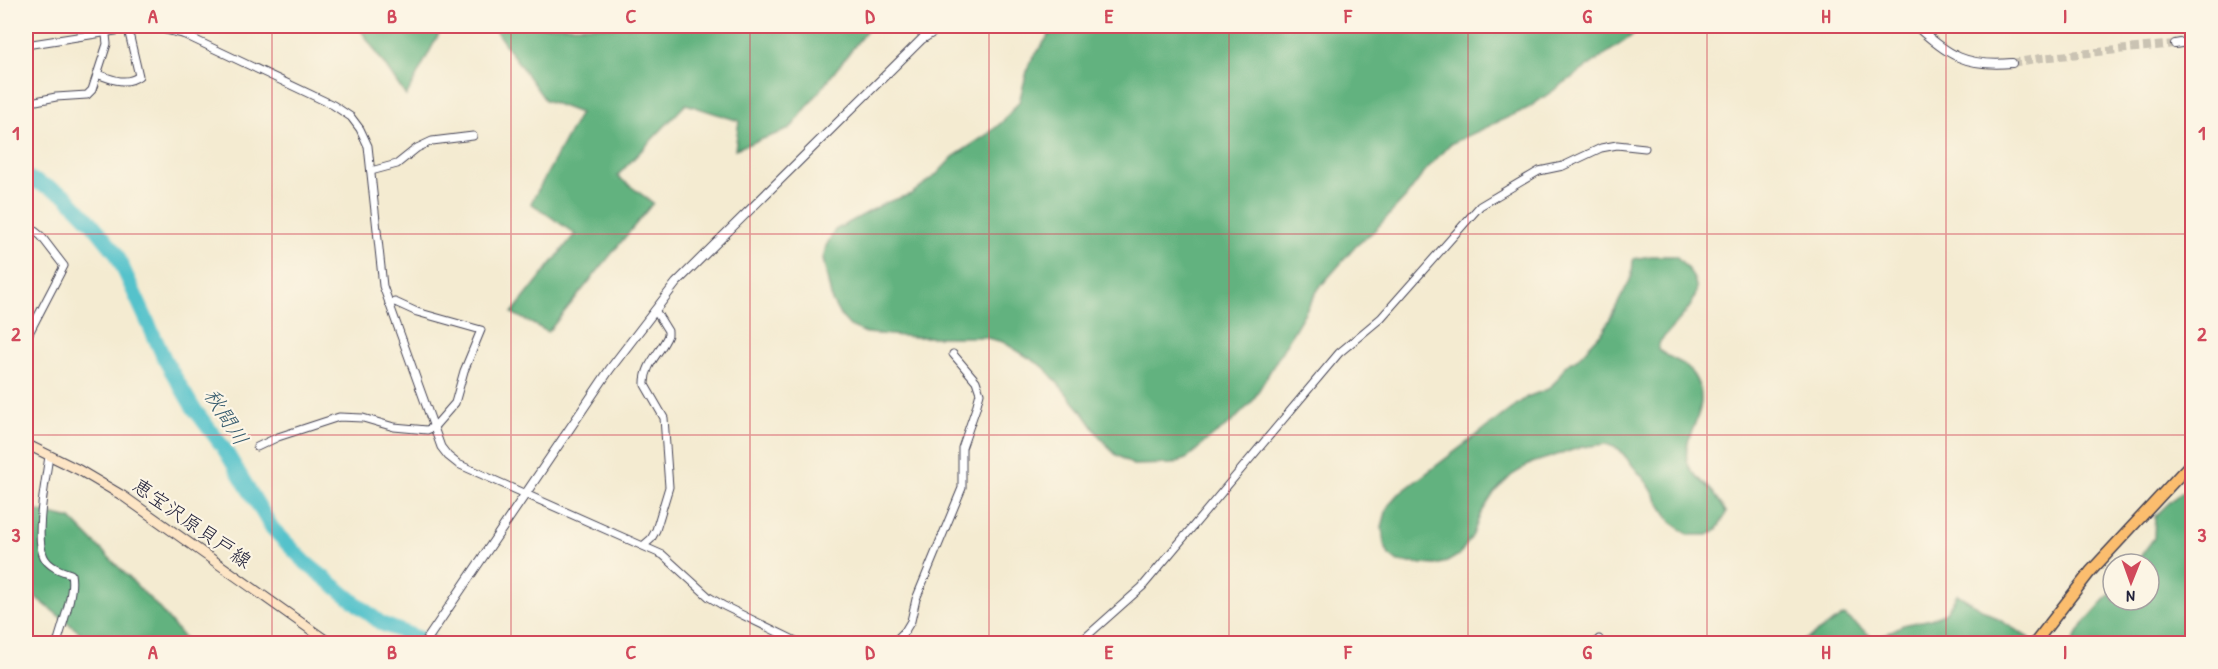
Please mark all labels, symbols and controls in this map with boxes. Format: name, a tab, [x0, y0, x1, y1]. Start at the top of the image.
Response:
text: A	[148, 2, 158, 29]
text: B	[387, 2, 397, 29]
text: C	[626, 2, 637, 29]
text: D	[865, 2, 875, 29]
text: E	[1105, 2, 1114, 29]
text: F	[1343, 2, 1353, 29]
text: G	[1582, 2, 1592, 29]
text: H	[1821, 2, 1831, 29]
text: I	[2063, 2, 2067, 29]
text: 1	[12, 119, 20, 146]
text: 1	[2198, 119, 2206, 146]
text: 2	[11, 320, 21, 347]
text: 2	[2197, 320, 2207, 347]
water label: 秋間川	[197, 382, 255, 451]
street label: 恵宝沢原貝戸線	[127, 471, 257, 574]
text: 3	[12, 521, 21, 548]
text: 3	[2198, 521, 2207, 548]
north arrow	[2101, 552, 2161, 612]
text: N	[2126, 586, 2135, 608]
text: A	[148, 638, 158, 665]
text: B	[387, 638, 397, 665]
text: C	[626, 638, 637, 665]
text: D	[865, 638, 875, 665]
text: E	[1105, 638, 1114, 665]
text: F	[1343, 638, 1353, 665]
text: G	[1582, 638, 1592, 665]
text: H	[1821, 638, 1831, 665]
text: I	[2063, 638, 2067, 665]

